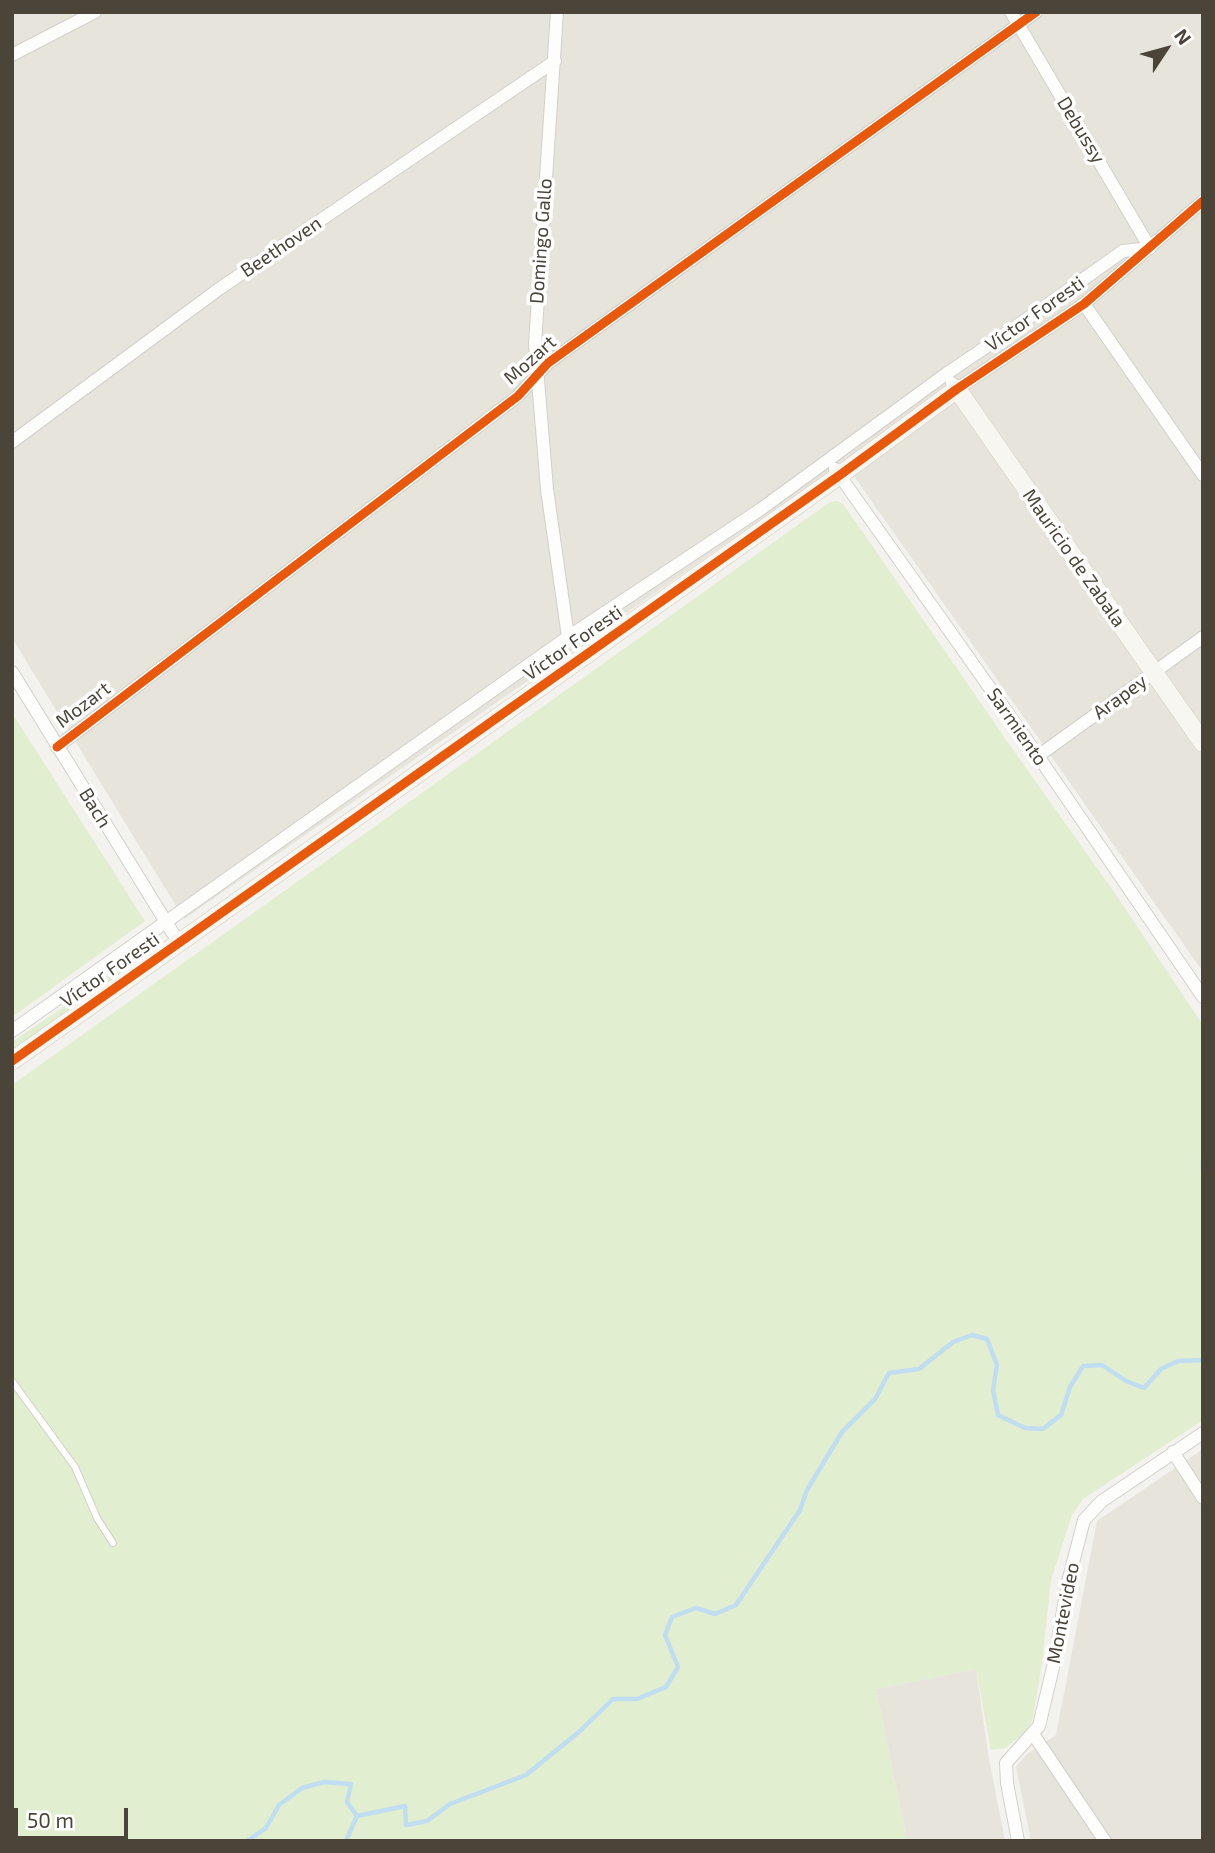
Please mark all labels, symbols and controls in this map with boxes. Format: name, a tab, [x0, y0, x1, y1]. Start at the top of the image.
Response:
north arrow	[1131, 14, 1201, 84]
text: N	[1170, 24, 1197, 49]
street label: Debussy	[1052, 93, 1110, 167]
street label: Domingo Gallo	[525, 177, 557, 305]
street label: Beethoven	[236, 212, 326, 282]
street label: Víctor Foresti	[981, 272, 1089, 356]
street label: Mozart	[499, 331, 561, 389]
street label: Mauricio de Zabala	[1018, 485, 1130, 631]
street label: Víctor Foresti	[519, 601, 627, 685]
street label: Arapey	[1089, 670, 1151, 724]
street label: Mozart	[51, 677, 115, 733]
street label: Sarmiento	[982, 684, 1052, 770]
street label: Bach	[74, 784, 116, 832]
street label: Víctor Foresti	[56, 928, 164, 1012]
street label: Montevideo	[1042, 1560, 1084, 1666]
scale bar	[18, 1794, 131, 1838]
text: 50 m	[27, 1807, 74, 1832]

